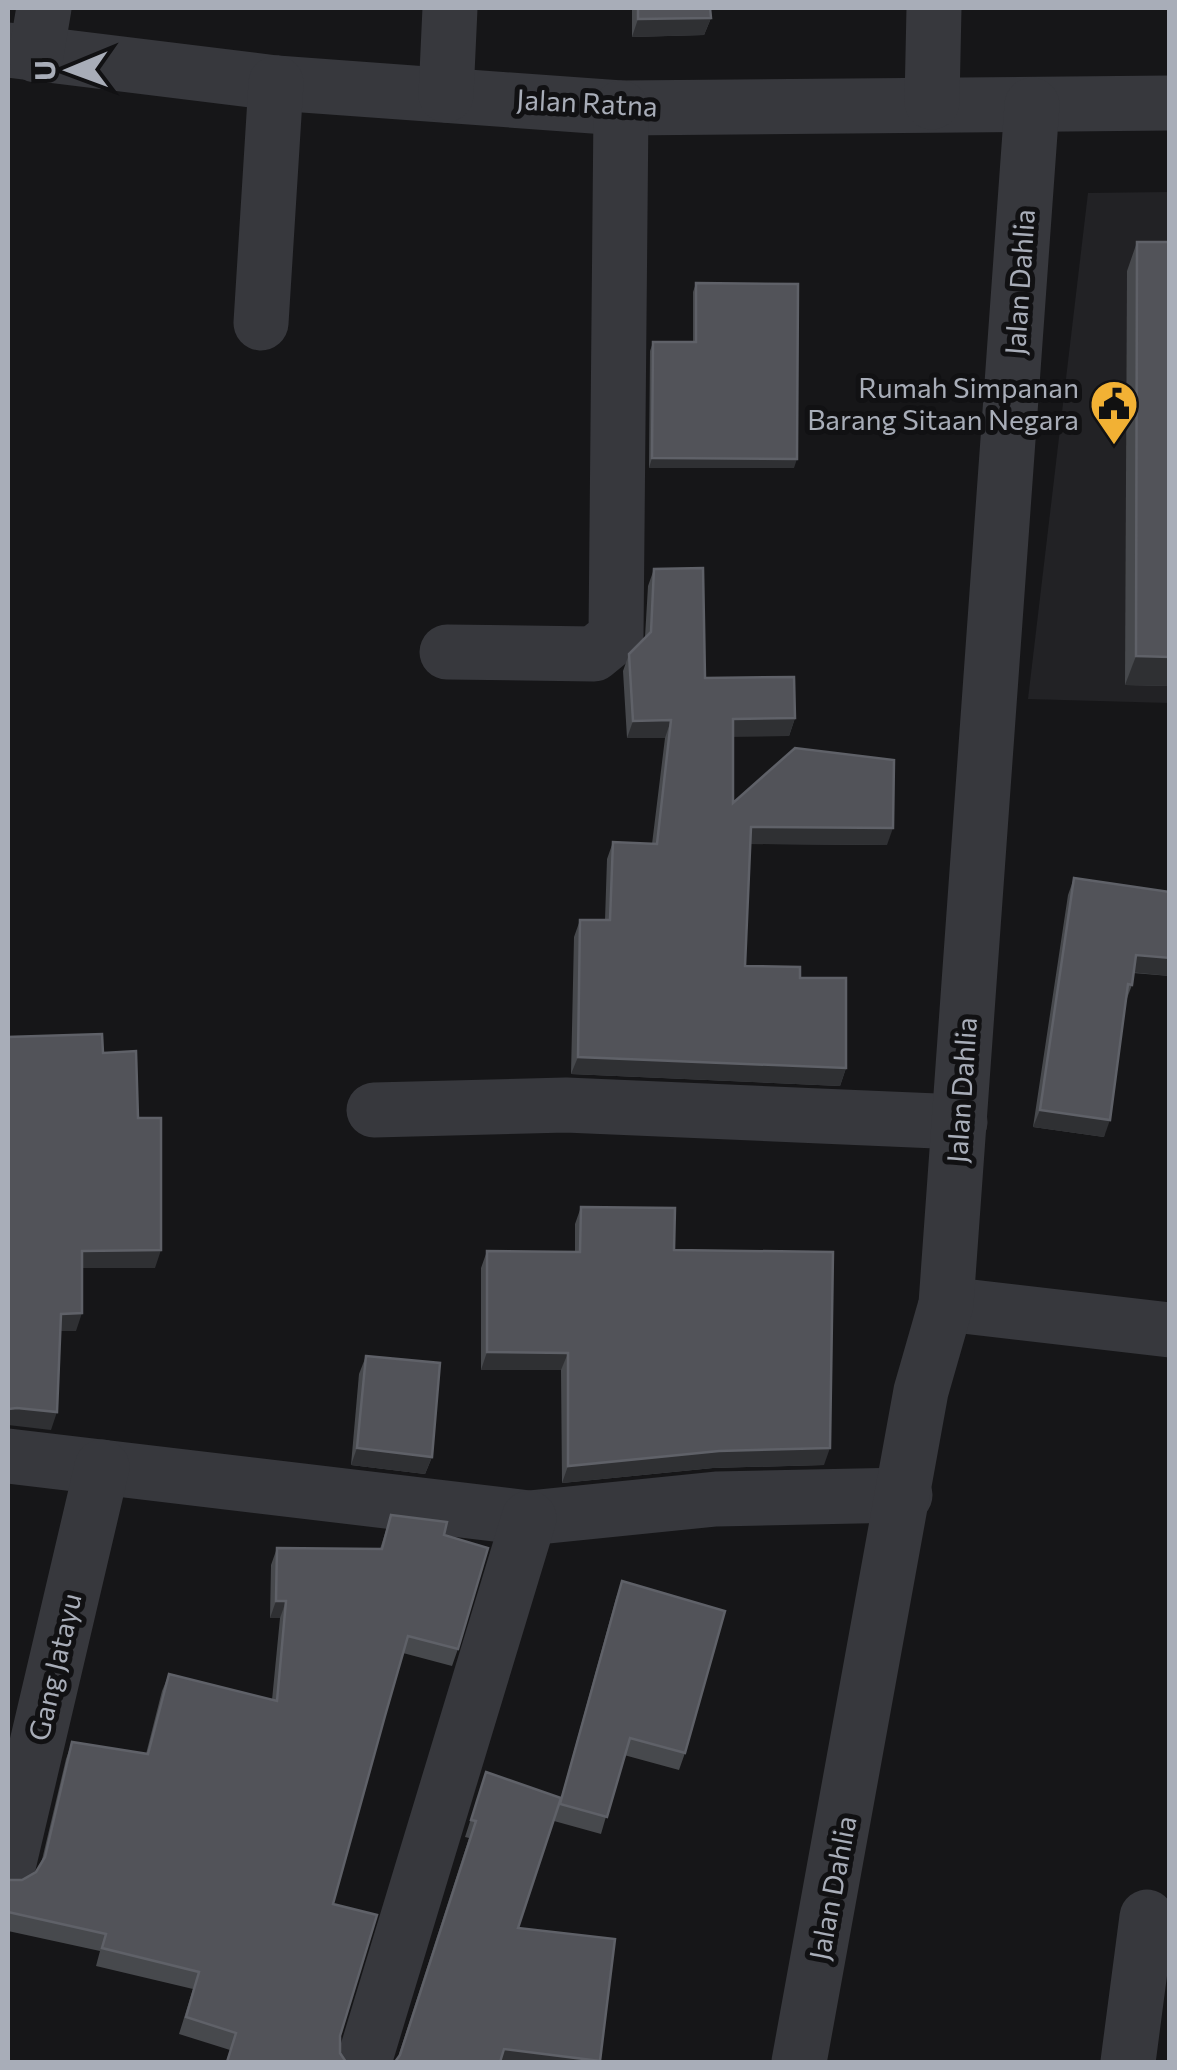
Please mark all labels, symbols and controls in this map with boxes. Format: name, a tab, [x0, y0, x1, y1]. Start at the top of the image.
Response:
north arrow	[20, 20, 120, 120]
text: U	[27, 60, 61, 81]
street label: Jalan Ratna	[516, 81, 659, 123]
street label: Jalan Dahlia	[997, 208, 1041, 356]
place label: Rumah Simpanan Barang Sitaan Negara	[807, 370, 1079, 436]
public building icon: Rumah Simpanan Barang Sitaan Negara	[1088, 378, 1140, 446]
street label: Jalan Dahlia	[939, 1016, 983, 1164]
street label: Gang Jatayu	[21, 1590, 88, 1744]
street label: Jalan Dahlia	[801, 1813, 863, 1963]

